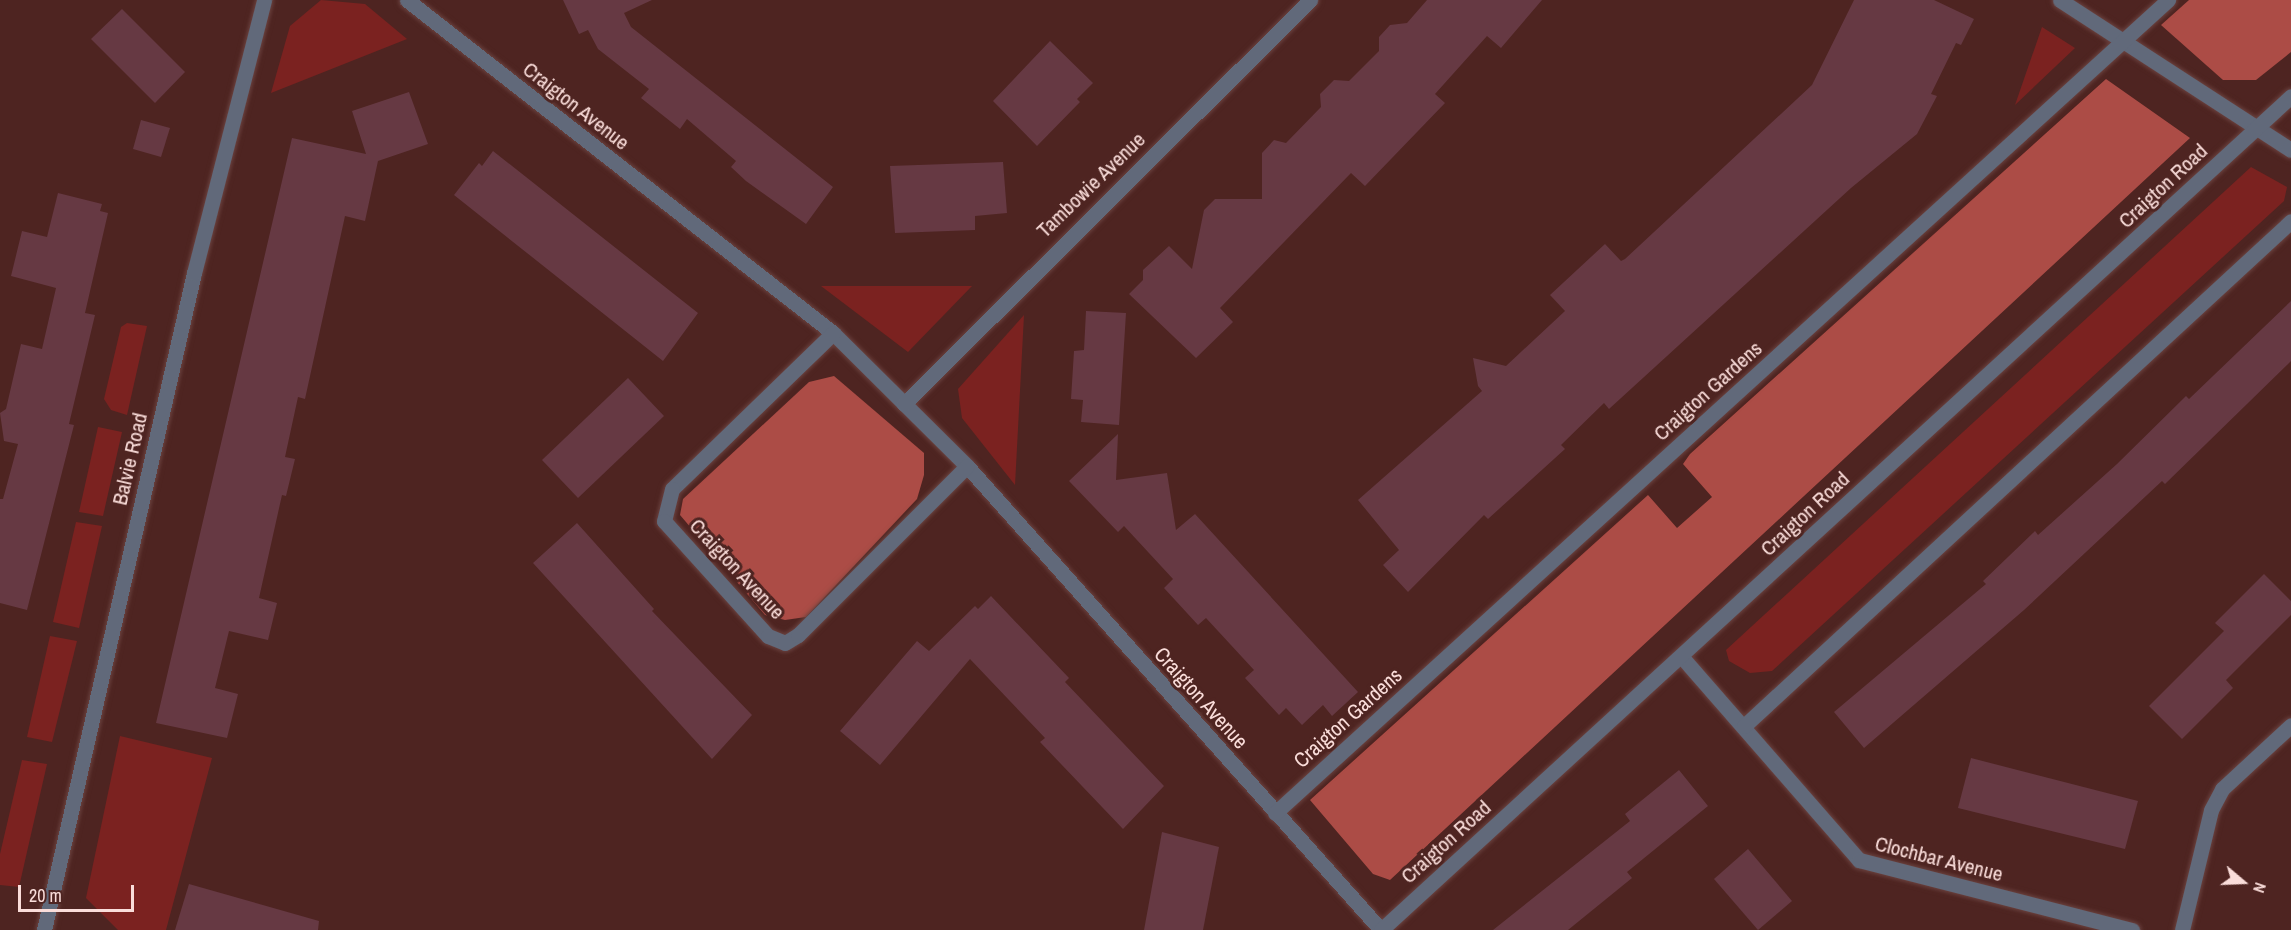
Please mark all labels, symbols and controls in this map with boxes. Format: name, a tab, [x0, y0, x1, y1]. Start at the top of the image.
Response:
street label: Craigton Avenue	[517, 56, 635, 156]
street label: Tambowie Avenue	[1031, 127, 1151, 243]
street label: Craigton Road	[2113, 139, 2213, 233]
street label: Craigton Gardens	[1649, 336, 1767, 446]
street label: Balvie Road	[107, 410, 153, 508]
street label: Craigton Road	[1755, 467, 1855, 561]
street label: Craigton Avenue	[684, 513, 790, 625]
street label: Craigton Avenue	[1148, 642, 1254, 754]
street label: Craigton Gardens	[1289, 663, 1407, 773]
street label: Craigton Road	[1396, 795, 1496, 889]
street label: Clochbar Avenue	[1872, 831, 2006, 887]
north arrow	[2213, 852, 2273, 912]
scale bar	[21, 873, 136, 911]
text: N	[2248, 880, 2272, 896]
text: 20 m	[29, 883, 62, 908]

